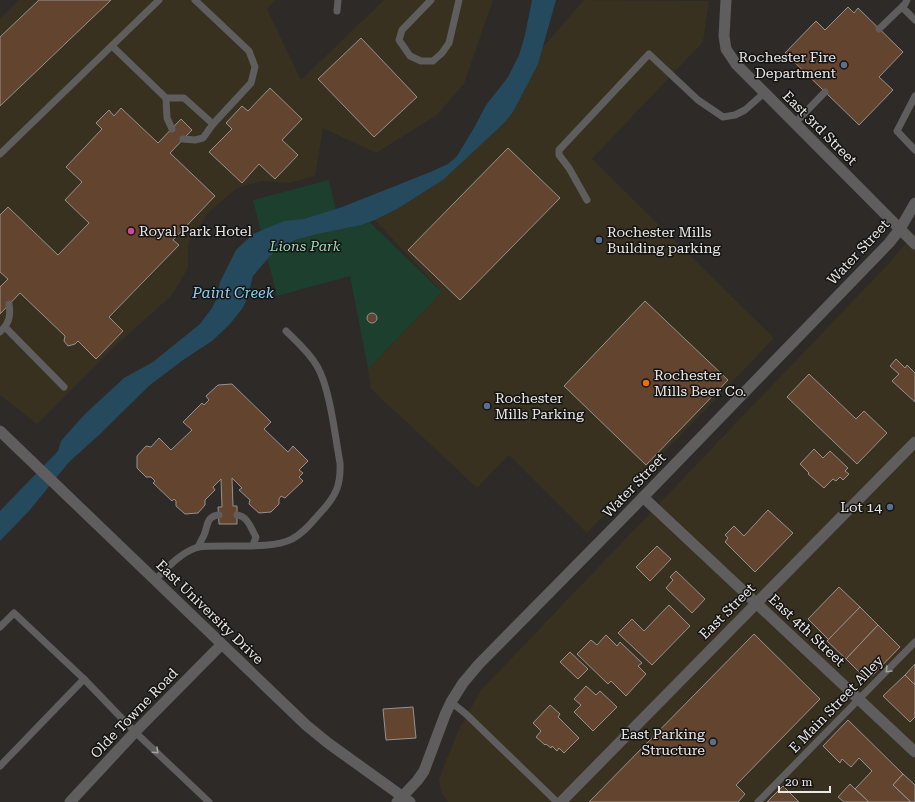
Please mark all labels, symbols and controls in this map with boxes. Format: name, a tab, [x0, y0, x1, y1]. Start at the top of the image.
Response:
place label: Rochester Fire Department	[738, 49, 836, 81]
marker: Rochester Fire Department	[839, 60, 849, 70]
street label: East 3rd Street	[780, 88, 860, 168]
street label: Water Street	[824, 216, 892, 288]
place label: Royal Park Hotel	[139, 223, 252, 239]
place label: Rochester Mills Building parking	[607, 224, 720, 256]
marker: Royal Park Hotel	[126, 226, 136, 236]
marker: Rochester Mills Building parking	[594, 235, 604, 245]
park label: Lions Park	[269, 238, 341, 254]
water label: Paint Creek	[191, 284, 275, 302]
place label: Rochester Mills Beer Co.	[654, 367, 746, 399]
marker: Rochester Mills Beer Co.	[641, 378, 651, 388]
place label: Rochester Mills Parking	[495, 390, 584, 422]
marker: Rochester Mills Parking	[482, 401, 492, 411]
street label: Water Street	[599, 449, 669, 521]
place label: Lot 14	[840, 499, 882, 515]
marker: Lot 14	[885, 502, 895, 512]
street label: East University Drive	[153, 557, 267, 668]
street label: East Street	[696, 580, 758, 642]
street label: East 4th Street	[766, 591, 848, 669]
street label: E Main Street Alley	[786, 652, 887, 756]
street label: Olde Towne Road	[87, 665, 181, 761]
one-way arrow	[885, 665, 893, 673]
place label: East Parking Structure	[621, 726, 705, 758]
marker: East Parking Structure	[708, 737, 718, 747]
one-way arrow	[151, 746, 159, 754]
scale bar	[779, 768, 830, 794]
text: 20 m	[785, 775, 812, 789]

